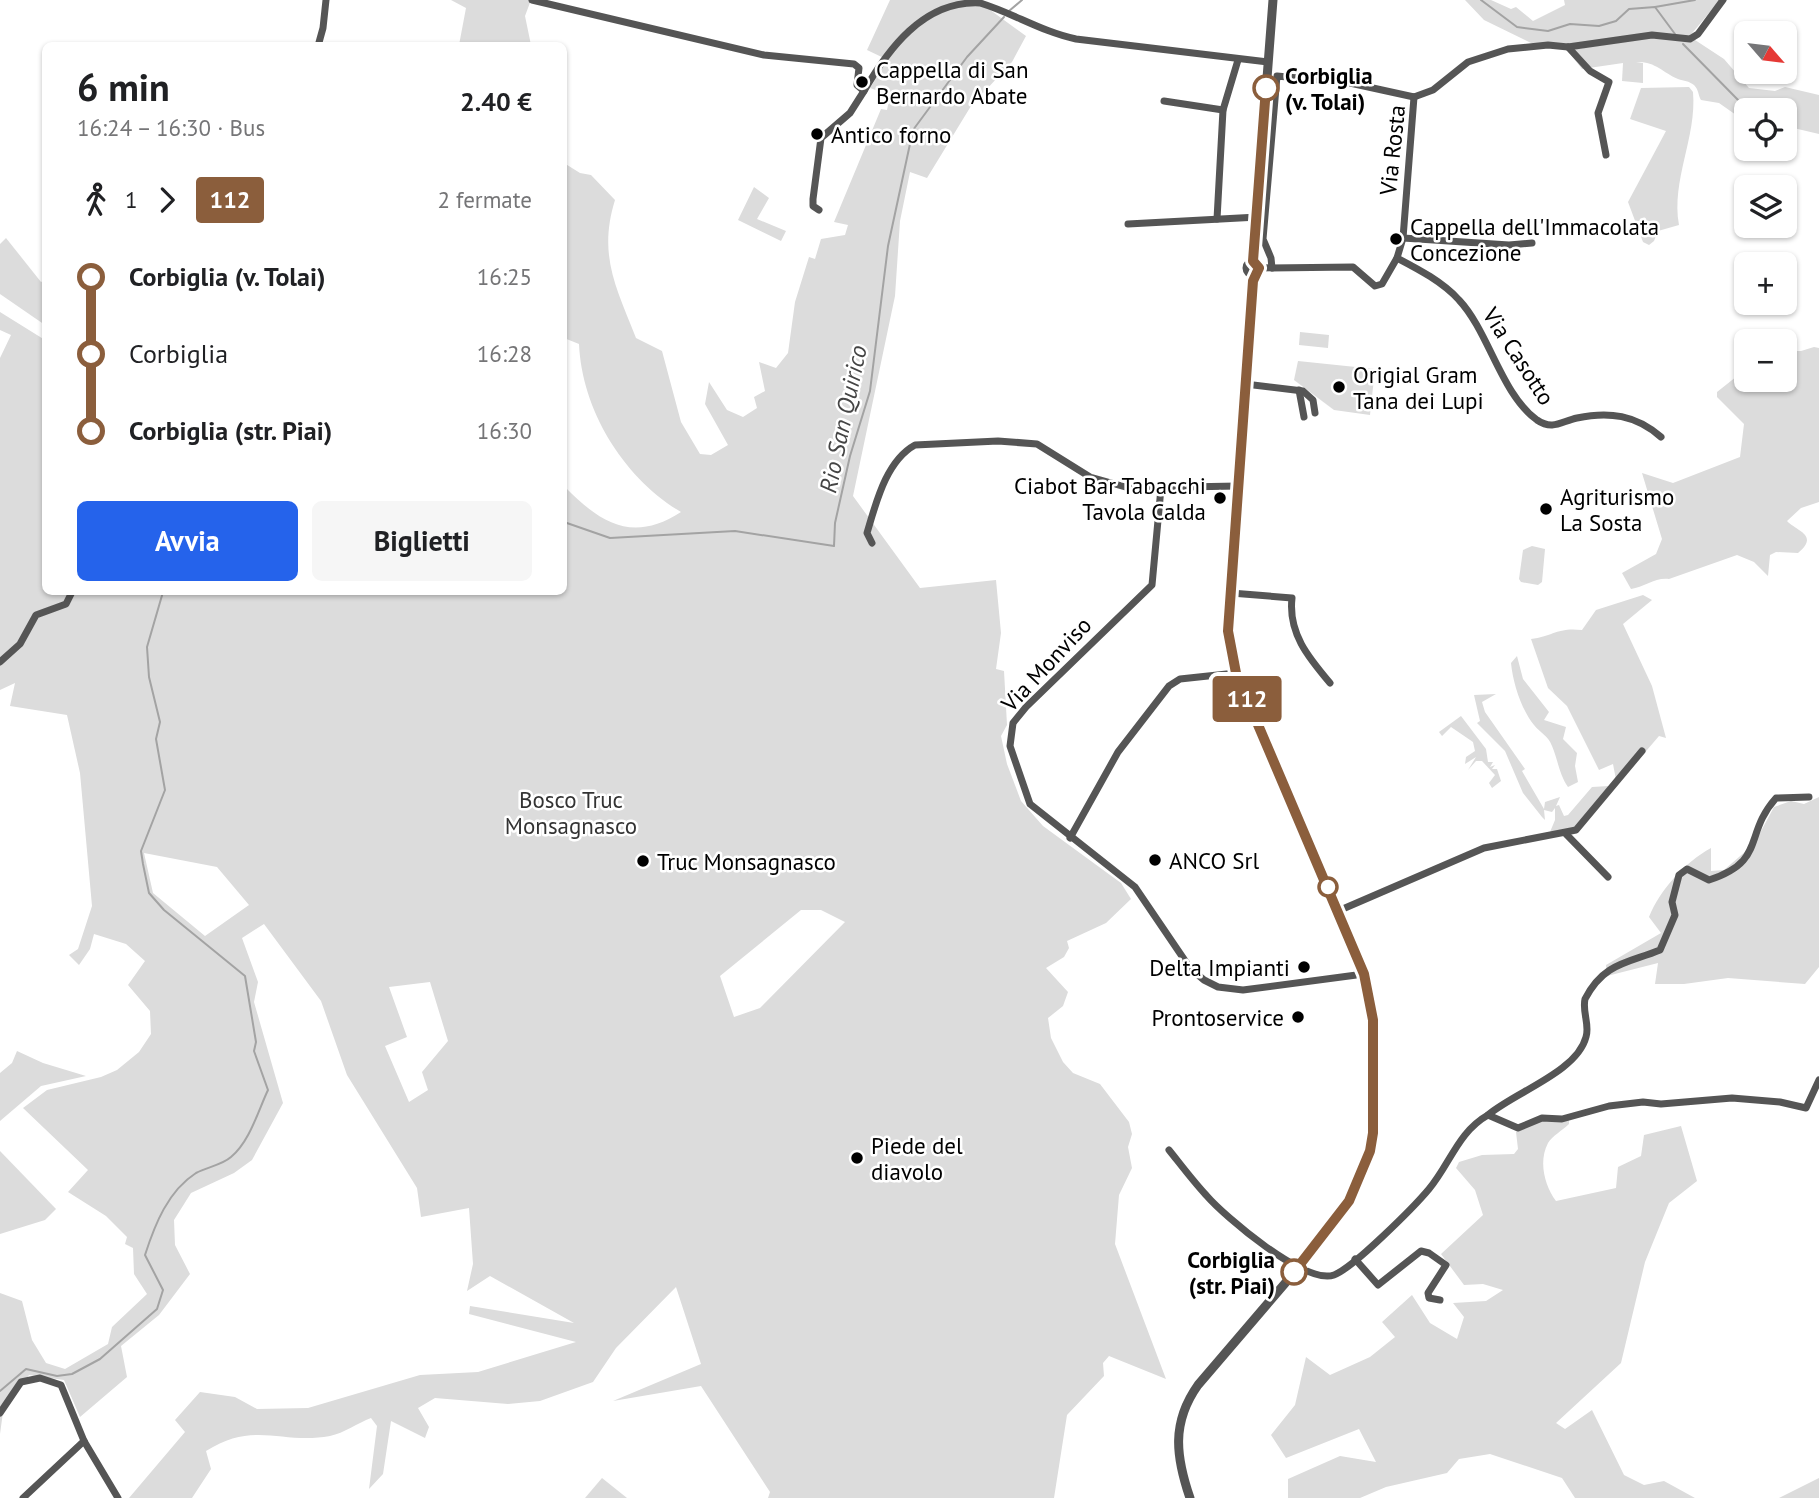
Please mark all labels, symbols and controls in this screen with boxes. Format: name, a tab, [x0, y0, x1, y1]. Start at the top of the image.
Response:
north arrow	[1734, 21, 1797, 84]
map controls	[1734, 21, 1797, 392]
place label: Cappella di San Bernardo Abate	[876, 55, 1029, 110]
place label: Corbiglia (v. Tolai)	[1285, 61, 1373, 116]
text: 6 min	[77, 62, 170, 111]
marker: Cappella di San Bernardo Abate	[854, 74, 870, 90]
marker: Corbiglia (v. Tolai)	[1253, 75, 1279, 101]
text: 2.40 €	[460, 85, 532, 118]
button: locate	[1734, 98, 1797, 161]
street label: Via Rosta	[1373, 103, 1411, 198]
text: 16:24 – 16:30 · Bus	[77, 113, 265, 142]
place label: Antico forno	[831, 120, 951, 149]
marker: Antico forno	[809, 126, 825, 142]
button: layers	[1734, 175, 1797, 238]
icon: walk	[77, 181, 115, 219]
icon: forward	[148, 181, 186, 219]
text: 112	[210, 184, 250, 215]
text: 1	[125, 185, 138, 214]
text: 2 fermate	[437, 185, 532, 214]
place label: Cappella dell'Immacolata Concezione	[1410, 212, 1659, 267]
marker: Cappella dell'Immacolata Concezione	[1388, 231, 1404, 247]
button: +	[1734, 252, 1797, 315]
text: Corbiglia (v. Tolai)	[129, 260, 325, 293]
text: 16:25	[477, 262, 532, 291]
street label: Via Casotto	[1476, 301, 1561, 410]
button: −	[1734, 329, 1797, 392]
text: Corbiglia	[129, 337, 228, 370]
text: 16:28	[477, 339, 532, 368]
water label: Rio San Quirico	[812, 342, 874, 496]
place label: Origial Gram Tana dei Lupi	[1353, 360, 1484, 415]
marker: Origial Gram Tana dei Lupi	[1331, 379, 1347, 395]
text: Corbiglia (str. Piai)	[129, 414, 332, 447]
text: 16:30	[477, 416, 532, 445]
place label: Ciabot Bar Tabacchi Tavola Calda	[1014, 471, 1206, 526]
place label: Agriturismo La Sosta	[1560, 482, 1674, 537]
marker: Ciabot Bar Tabacchi Tavola Calda	[1212, 490, 1228, 506]
button: Avvia	[77, 501, 298, 581]
button: Biglietti	[312, 501, 532, 581]
marker: Agriturismo La Sosta	[1538, 501, 1554, 517]
street label: Via Monviso	[994, 611, 1097, 718]
line badge: 112	[1207, 676, 1287, 722]
text: 112	[1227, 683, 1267, 714]
park label: Bosco Truc Monsagnasco	[505, 785, 637, 840]
place label: ANCO Srl	[1169, 846, 1259, 875]
place label: Truc Monsagnasco	[657, 847, 836, 876]
marker: ANCO Srl	[1147, 852, 1163, 868]
marker: Truc Monsagnasco	[635, 853, 651, 869]
unlabelled marker	[1318, 877, 1338, 897]
place label: Delta Impianti	[1149, 953, 1290, 982]
marker: Delta Impianti	[1296, 959, 1312, 975]
place label: Prontoservice	[1151, 1003, 1284, 1032]
marker: Prontoservice	[1290, 1009, 1306, 1025]
place label: Piede del diavolo	[871, 1131, 963, 1186]
marker: Piede del diavolo	[849, 1150, 865, 1166]
place label: Corbiglia (str. Piai)	[1187, 1245, 1275, 1300]
marker: Corbiglia (str. Piai)	[1281, 1259, 1307, 1285]

